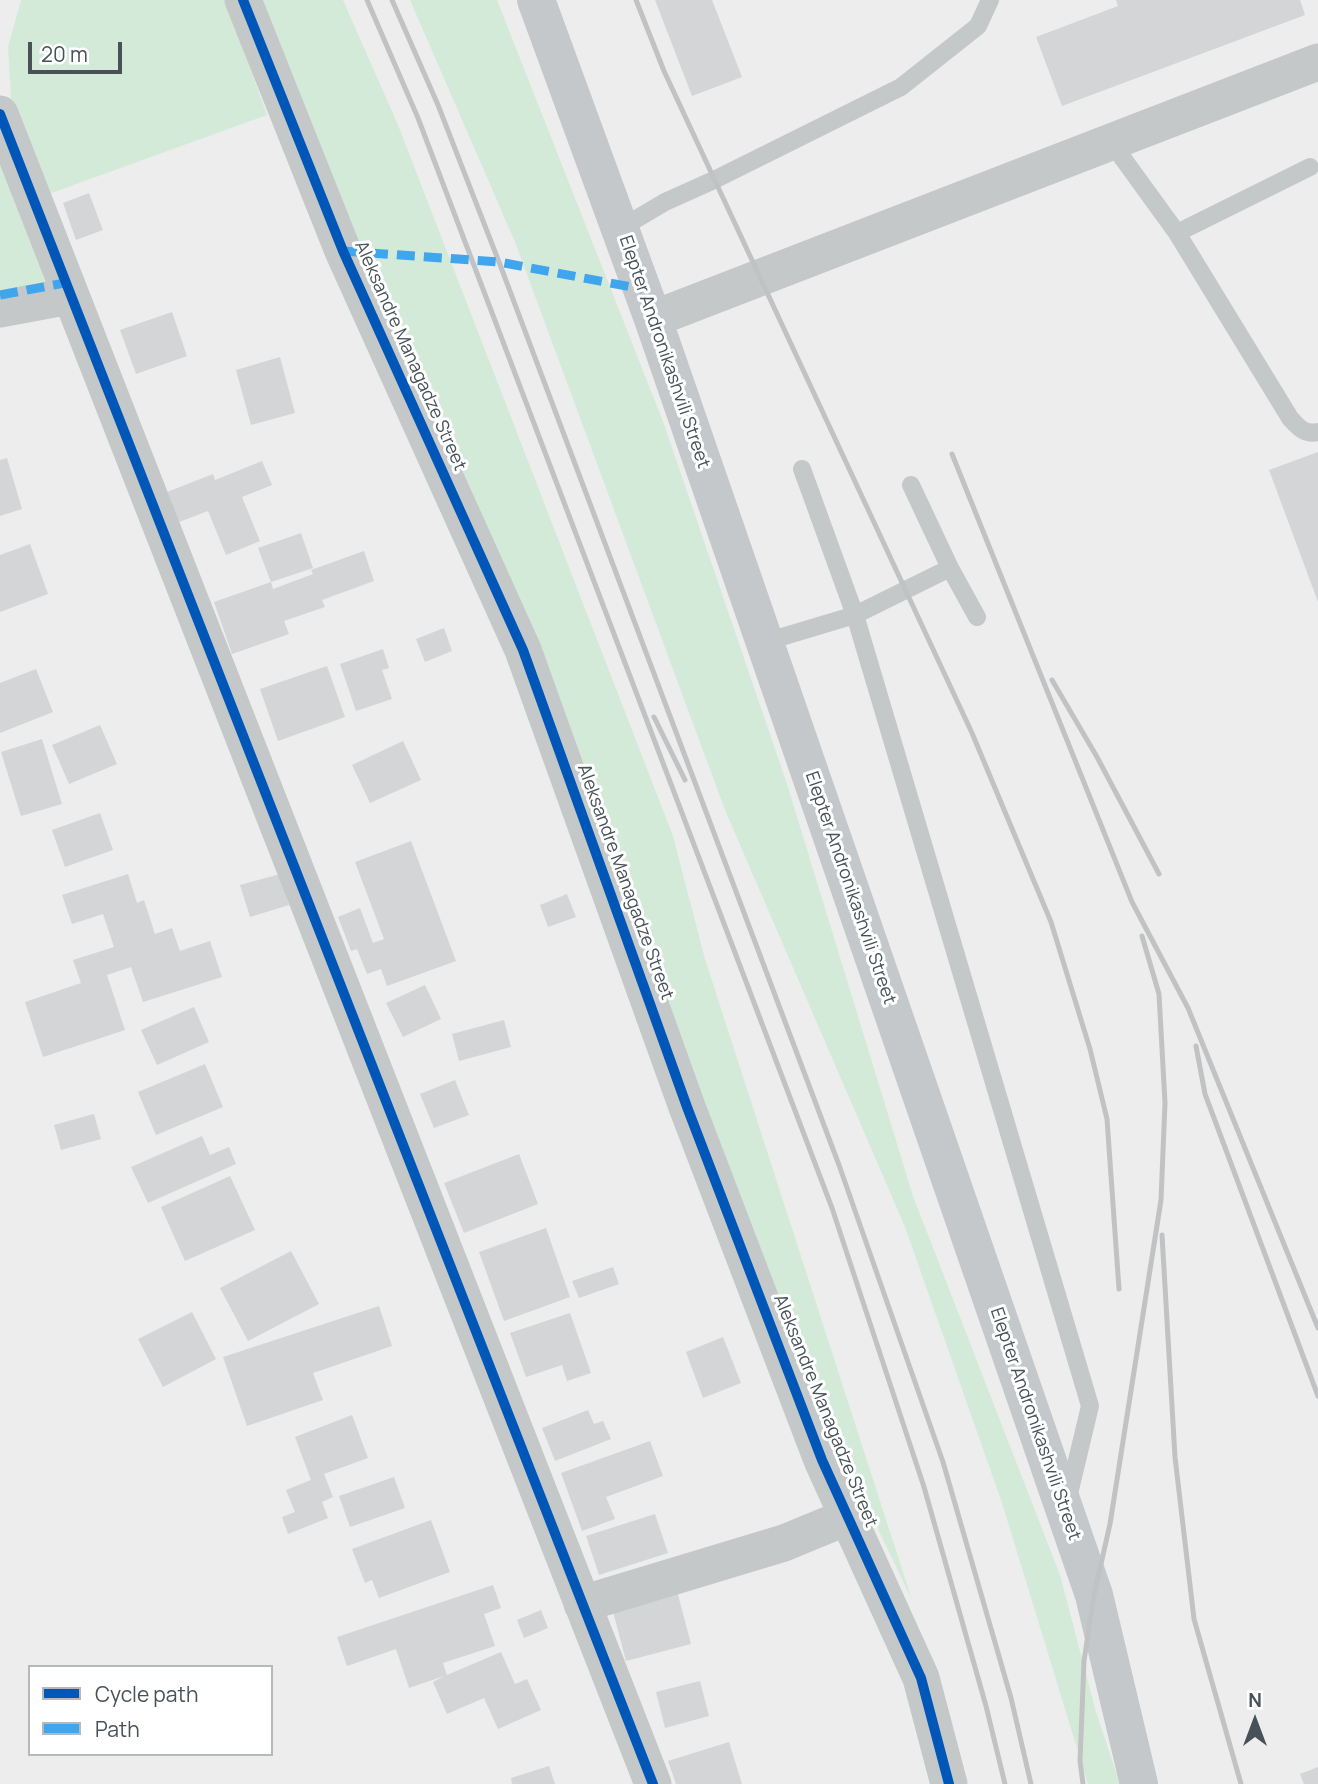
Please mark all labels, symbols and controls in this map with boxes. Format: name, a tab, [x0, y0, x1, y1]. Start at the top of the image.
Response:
scale bar	[32, 28, 126, 72]
text: 20 m	[41, 40, 88, 68]
street label: Elepter Andronikashvili Street	[614, 233, 714, 471]
street label: Aleksandre Managadze Street	[349, 238, 471, 474]
street label: Aleksandre Managadze Street	[572, 761, 678, 1003]
street label: Elepter Andronikashvili Street	[800, 769, 900, 1007]
street label: Aleksandre Managadze Street	[768, 1292, 882, 1530]
street label: Elepter Andronikashvili Street	[985, 1305, 1085, 1543]
legend	[28, 1665, 273, 1756]
text: Cycle path	[95, 1680, 198, 1708]
north arrow	[1220, 1686, 1290, 1756]
text: N	[1248, 1687, 1262, 1713]
text: Path	[95, 1715, 140, 1743]

